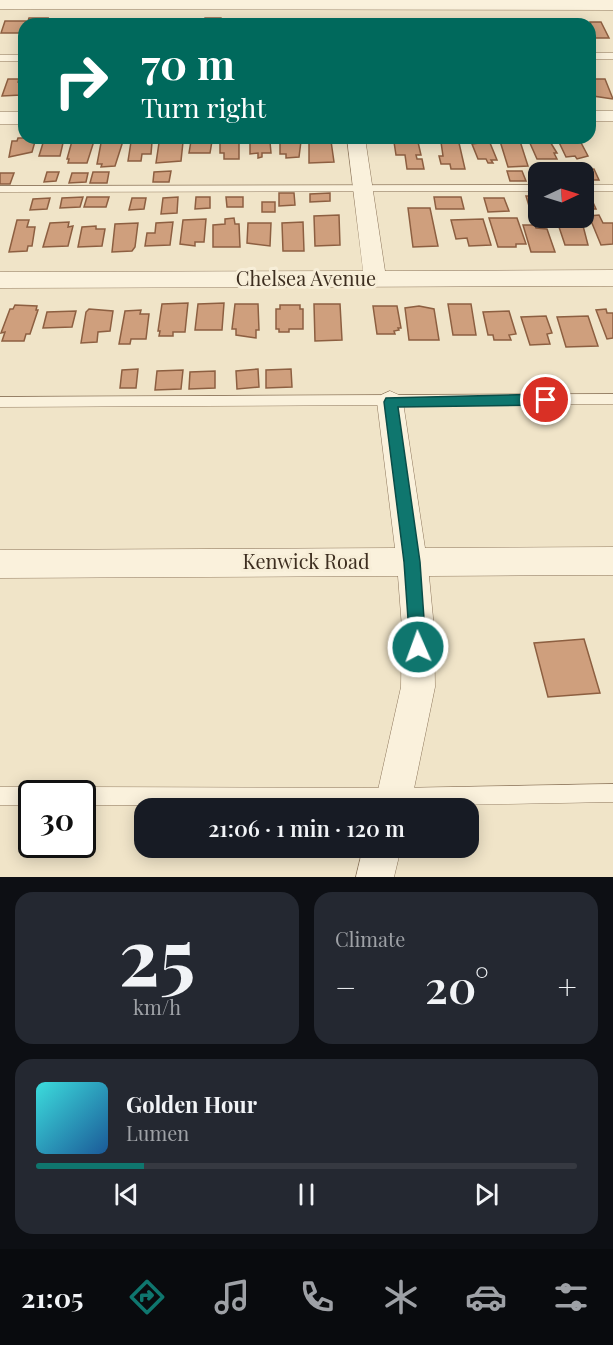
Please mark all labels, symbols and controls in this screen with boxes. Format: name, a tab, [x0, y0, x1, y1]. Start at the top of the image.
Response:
text: 70 m	[141, 35, 235, 91]
icon: right	[42, 42, 120, 120]
text: Turn right	[141, 89, 266, 125]
north arrow	[528, 162, 594, 228]
map controls	[528, 162, 594, 228]
street label: Chelsea Avenue	[236, 264, 376, 291]
pin	[520, 374, 571, 425]
icon: arrive	[529, 383, 562, 416]
street label: Kenwick Road	[242, 547, 370, 574]
position arrow	[386, 615, 450, 679]
speed limit sign: 30	[18, 780, 96, 858]
text: 21:06 · 1 min · 120 m	[208, 813, 405, 843]
text: 25	[119, 902, 195, 1006]
text: Climate	[335, 925, 405, 952]
text: 20°	[425, 955, 489, 1015]
text: −	[335, 964, 356, 1008]
text: +	[558, 964, 577, 1008]
text: km/h	[133, 993, 181, 1020]
text: Golden Hour	[126, 1089, 257, 1119]
text: Lumen	[126, 1119, 189, 1146]
icon: previous	[110, 1178, 143, 1211]
icon: pause	[290, 1178, 323, 1211]
icon: next	[470, 1178, 503, 1211]
icon: directions	[126, 1276, 168, 1318]
icon: music	[211, 1276, 253, 1318]
icon: phone	[296, 1276, 338, 1318]
icon: climate	[380, 1276, 422, 1318]
icon: car	[465, 1276, 507, 1318]
icon: filters	[550, 1276, 592, 1318]
text: 21:05	[21, 1279, 83, 1315]

